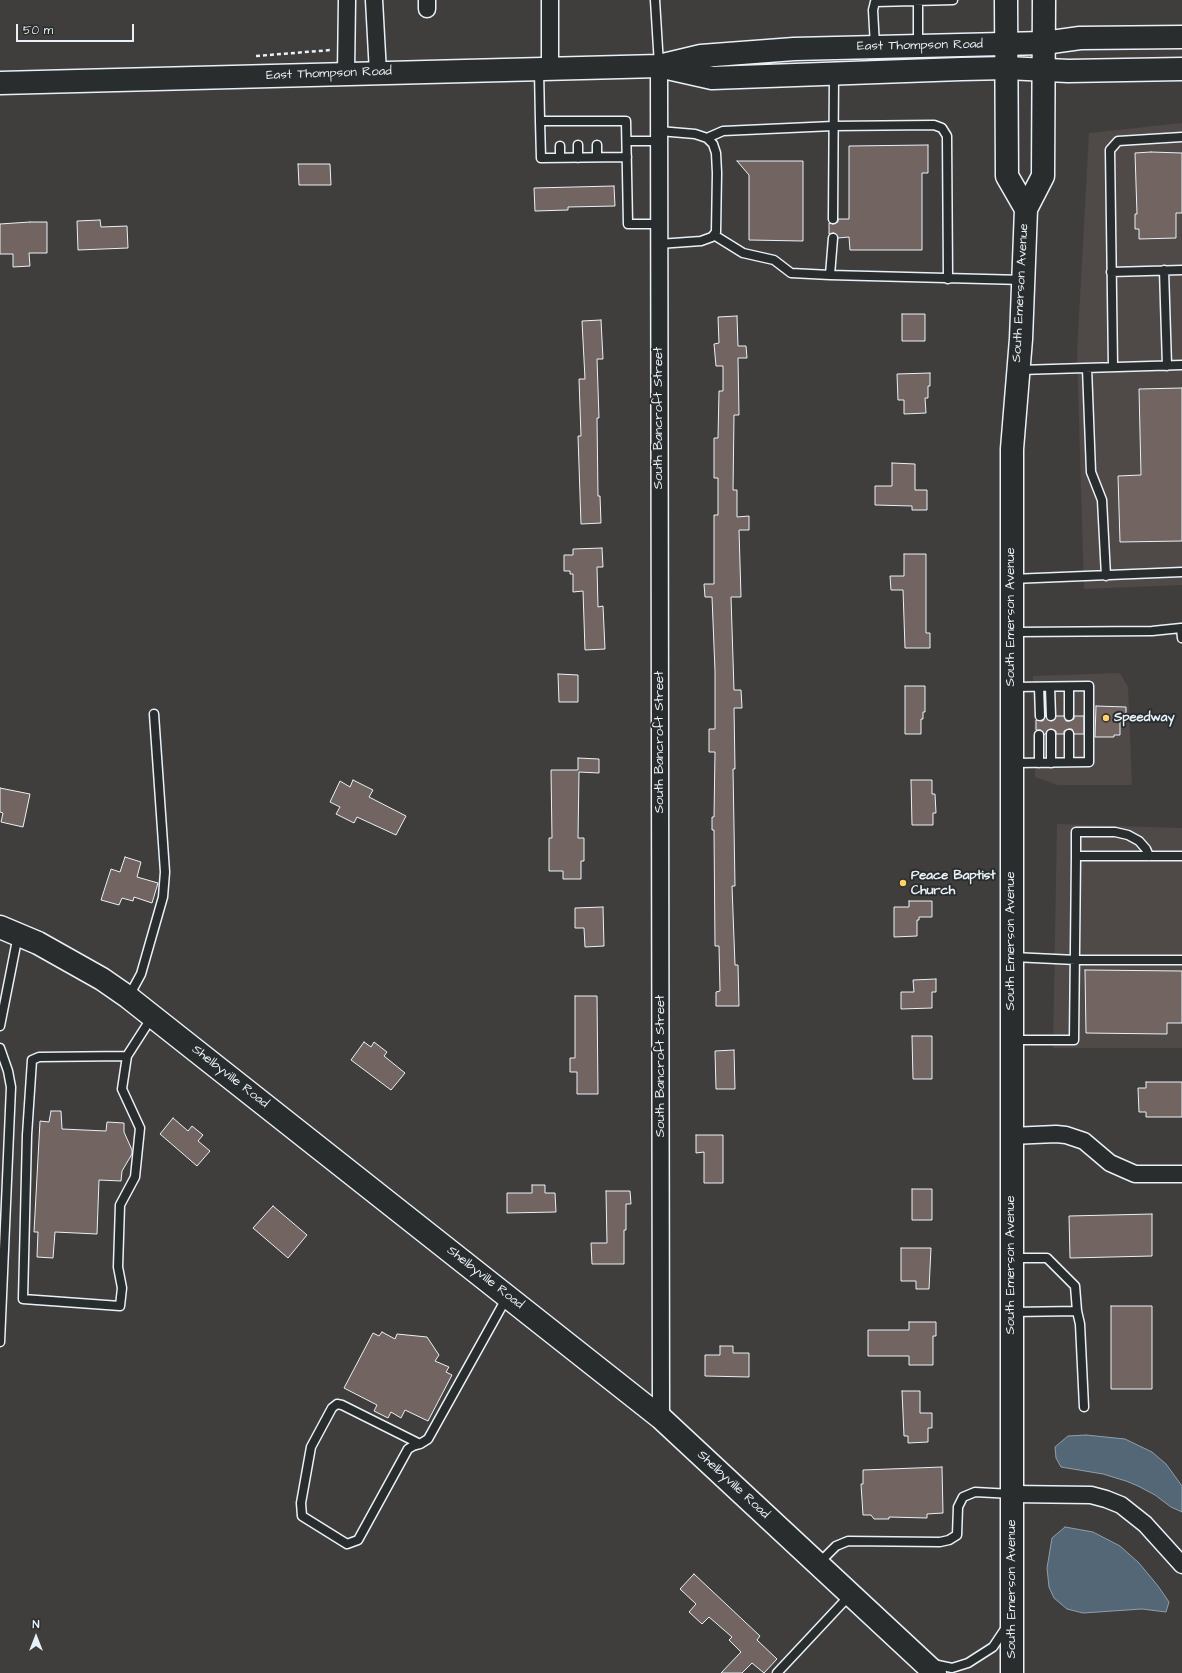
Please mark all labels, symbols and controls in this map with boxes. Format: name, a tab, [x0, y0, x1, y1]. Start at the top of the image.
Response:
scale bar	[18, 16, 136, 42]
text: 50 m	[23, 22, 53, 39]
street label: East Thompson Road	[857, 37, 983, 55]
street label: East Thompson Road	[266, 64, 392, 84]
street label: South Emerson Avenue	[1010, 223, 1032, 363]
street label: South Bancroft Street	[651, 347, 667, 489]
street label: South Emerson Avenue	[1003, 548, 1019, 686]
street label: South Bancroft Street	[652, 671, 668, 813]
place label: Speedway	[1114, 710, 1175, 726]
marker: Speedway	[1101, 713, 1111, 723]
place label: Peace Baptist Church	[911, 868, 996, 899]
street label: South Emerson Avenue	[1003, 872, 1019, 1010]
marker: Peace Baptist Church	[898, 878, 908, 888]
street label: South Bancroft Street	[653, 995, 669, 1137]
street label: Shelbyville Road	[188, 1042, 272, 1112]
street label: South Emerson Avenue	[1003, 1196, 1019, 1334]
street label: Shelbyville Road	[443, 1243, 527, 1313]
street label: Shelbyville Road	[694, 1448, 772, 1522]
street label: South Emerson Avenue	[1004, 1520, 1020, 1658]
north arrow	[16, 1617, 56, 1657]
text: N	[33, 1617, 39, 1632]

